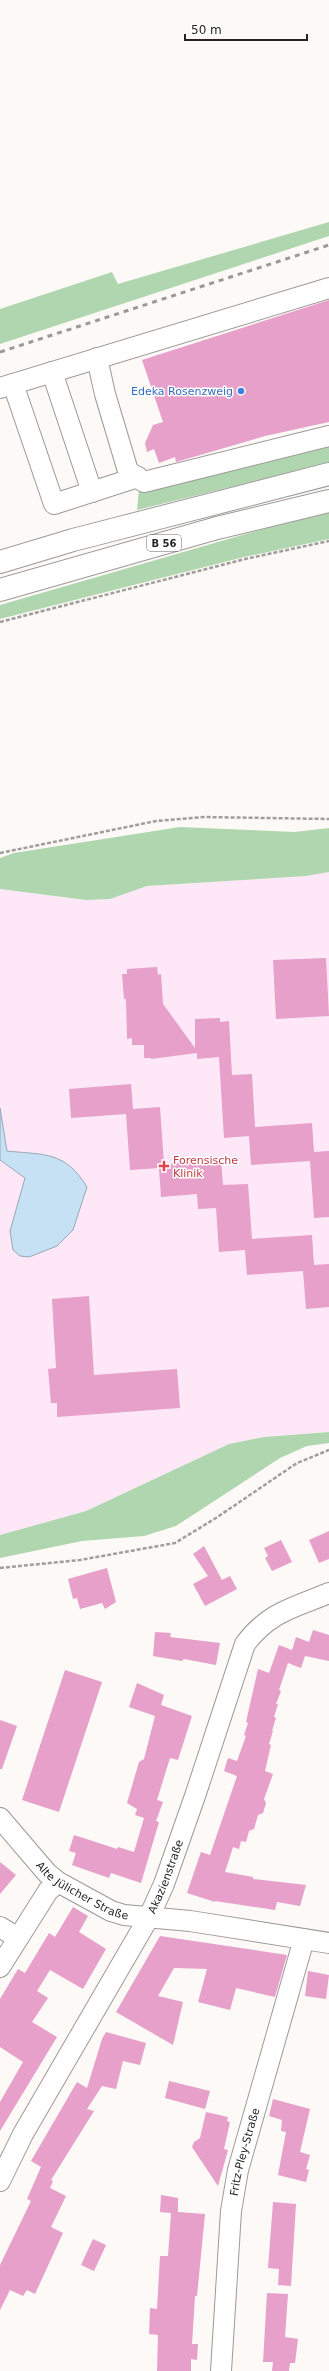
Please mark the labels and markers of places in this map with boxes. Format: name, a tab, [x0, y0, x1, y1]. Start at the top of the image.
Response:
place label: Edeka Rosenzweig	[131, 385, 233, 398]
marker: Edeka Rosenzweig	[236, 386, 246, 396]
place label: Forensische Klinik	[173, 1154, 238, 1180]
marker: Forensische Klinik	[158, 1160, 170, 1172]

